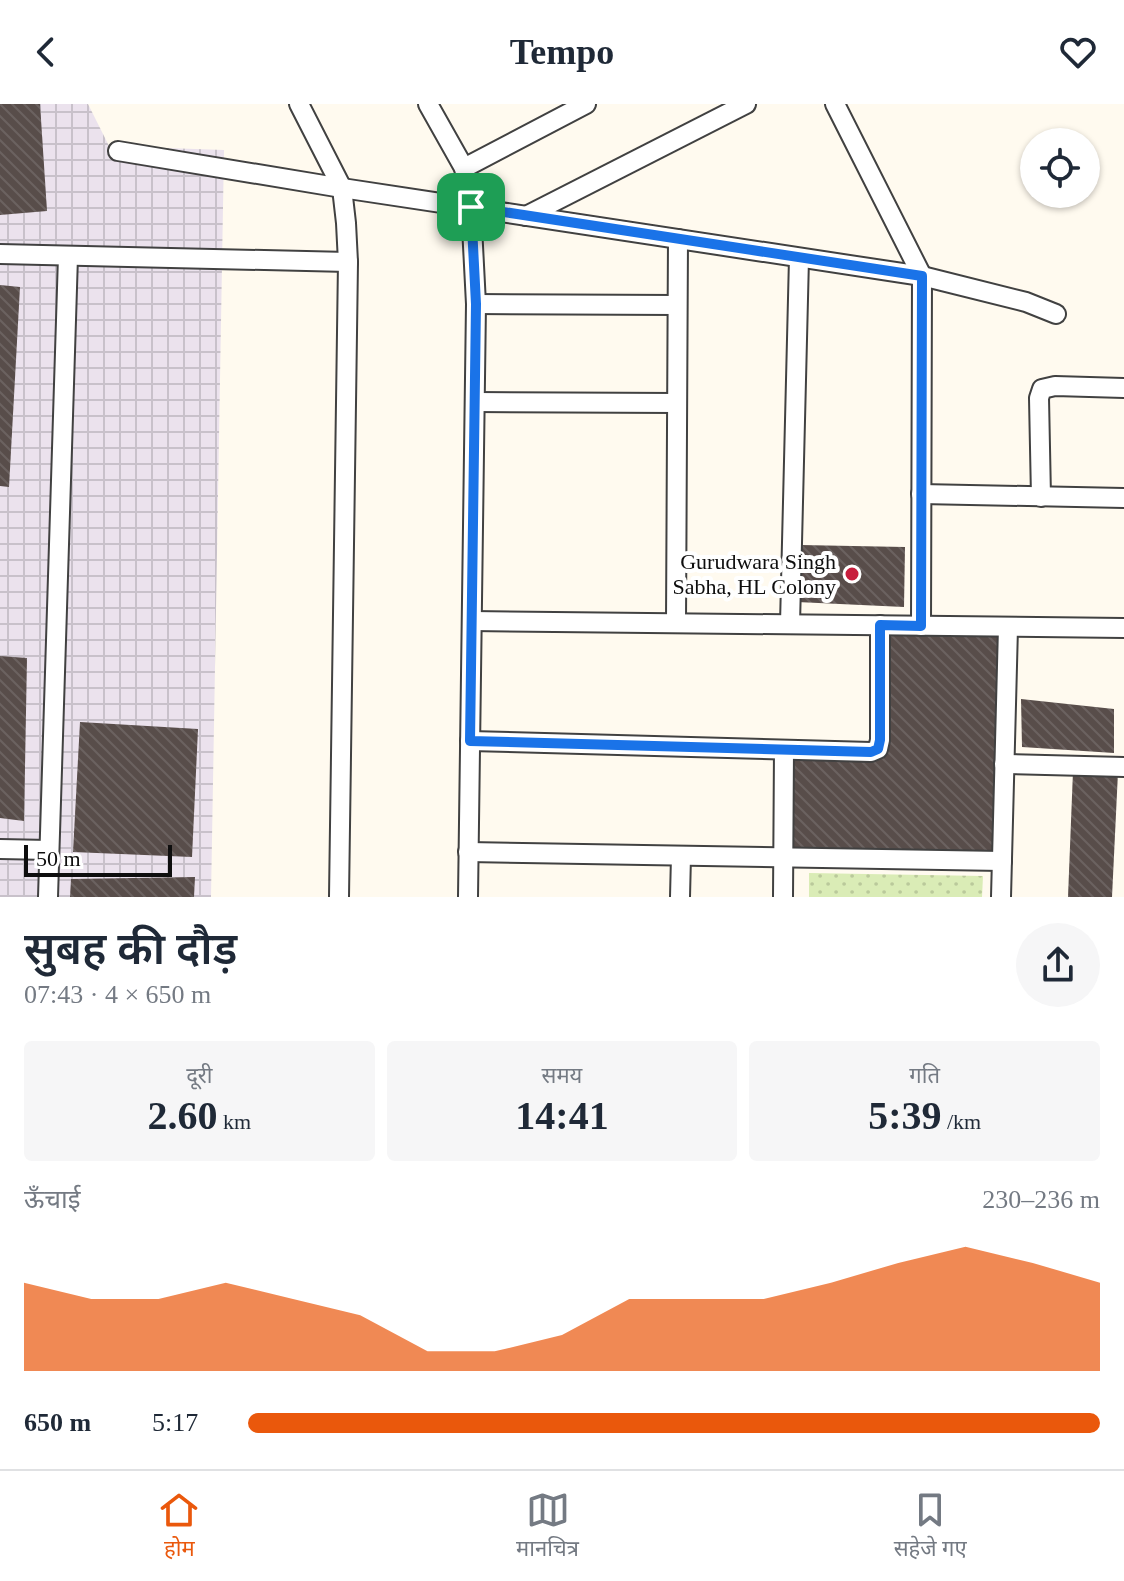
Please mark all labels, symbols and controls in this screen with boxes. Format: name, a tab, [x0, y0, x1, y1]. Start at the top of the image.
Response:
icon: back	[24, 30, 68, 74]
icon: heart	[1056, 30, 1100, 74]
text: Tempo	[510, 32, 614, 72]
map controls	[1020, 128, 1100, 208]
button: locate	[1020, 128, 1100, 208]
pin	[437, 173, 505, 241]
icon: arrive	[449, 185, 493, 229]
place label: Gurudwara Singh Sabha, HL Colony	[672, 549, 836, 599]
marker: Gurudwara Singh Sabha, HL Colony	[843, 565, 861, 583]
scale bar	[24, 841, 172, 877]
text: 50 m	[36, 846, 81, 871]
button: share	[1016, 923, 1100, 1007]
text: सुबह की दौड़	[24, 925, 237, 974]
text: 07:43 · 4 × 650 m	[24, 980, 211, 1009]
text: दूरी	[186, 1063, 213, 1088]
text: समय	[542, 1063, 582, 1088]
text: गति	[909, 1063, 940, 1088]
text: 2.60	[148, 1093, 218, 1138]
text: 14:41	[515, 1093, 609, 1138]
text: 5:39	[868, 1093, 941, 1138]
text: km	[218, 1109, 251, 1134]
text: /km	[941, 1109, 981, 1134]
text: ऊँचाई	[24, 1185, 80, 1214]
text: 230–236 m	[982, 1185, 1100, 1214]
text: 650 m	[24, 1408, 91, 1437]
text: 5:17	[152, 1408, 198, 1437]
tab: होम	[157, 1488, 201, 1565]
tab: मानचित्र	[516, 1488, 579, 1565]
tab: सहेजे गए	[894, 1488, 967, 1565]

